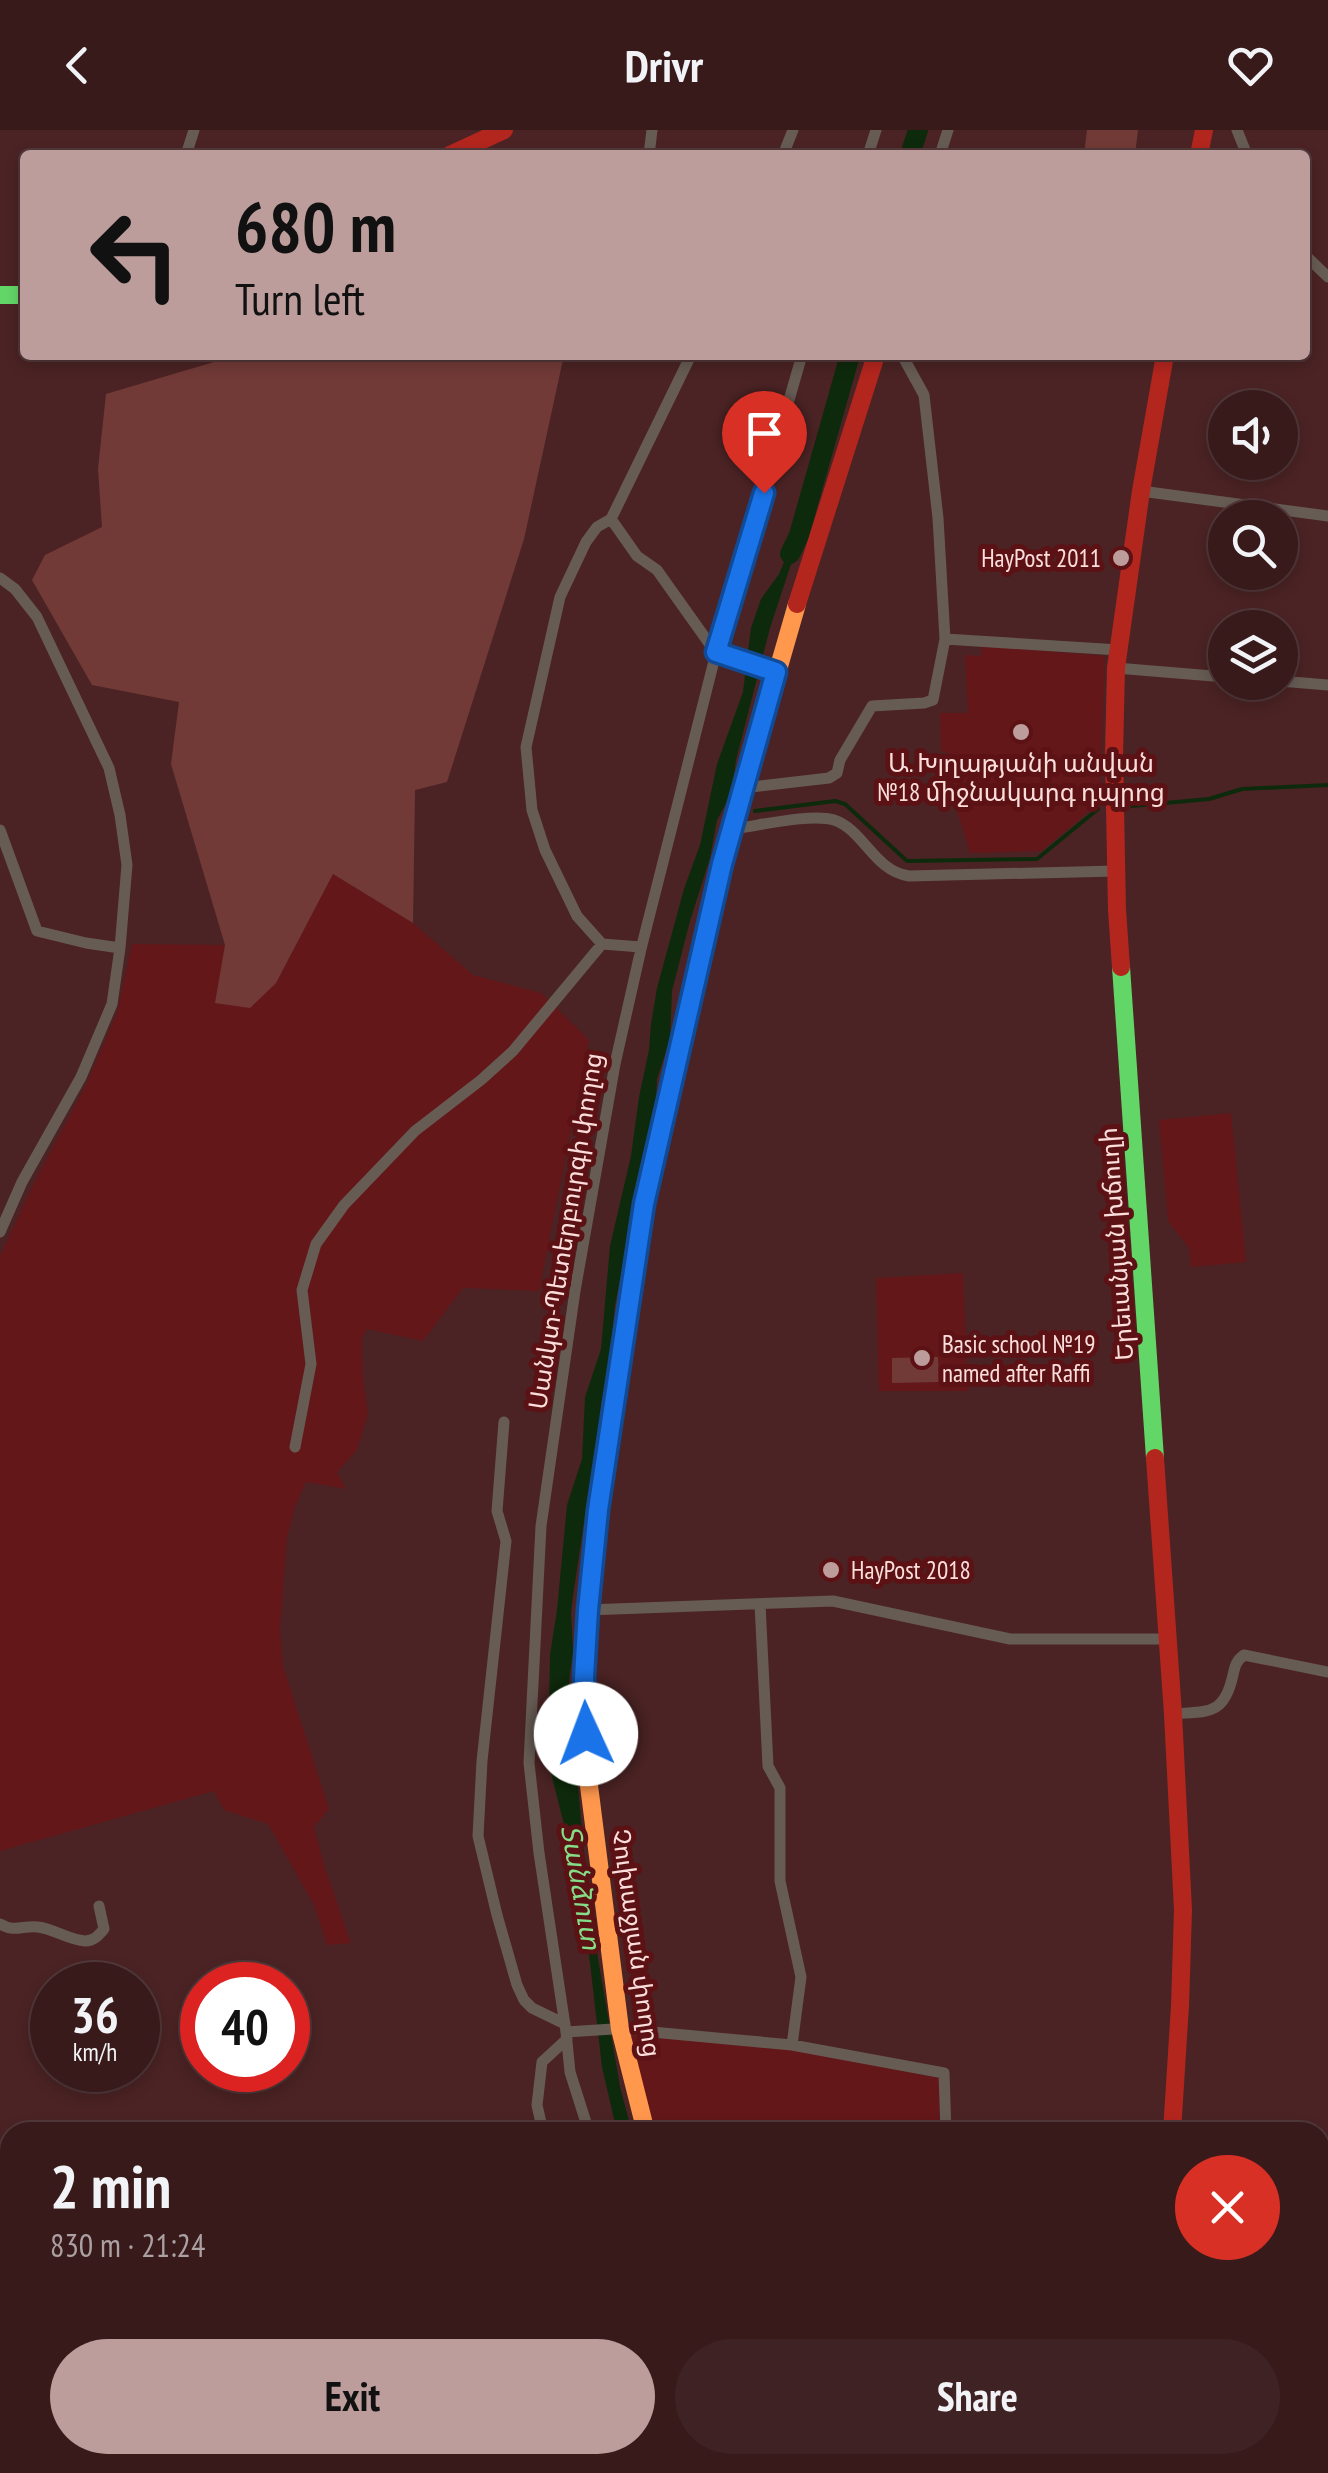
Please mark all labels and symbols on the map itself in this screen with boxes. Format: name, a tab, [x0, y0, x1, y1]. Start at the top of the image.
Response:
pin	[722, 391, 807, 494]
place label: HayPost 2011	[981, 542, 1101, 574]
marker: HayPost 2011	[1110, 547, 1132, 569]
marker: Ա. Խլղաթյանի անվան №18 միջնակարգ դպրոց	[1010, 721, 1032, 743]
place label: Ա. Խլղաթյանի անվան №18 միջնակարգ դպրոց	[877, 747, 1165, 808]
street label: Սանկտ-Պետերբուրգի փողոց	[521, 1050, 609, 1412]
street label: Երեւանյան խճուղի	[1092, 1126, 1140, 1362]
place label: Basic school №19 named after Raffi	[942, 1328, 1096, 1389]
marker: Basic school №19 named after Raffi	[911, 1347, 933, 1369]
place label: HayPost 2018	[851, 1554, 971, 1586]
marker: HayPost 2018	[820, 1559, 842, 1581]
position arrow	[534, 1682, 638, 1786]
water label: Տանձուտ	[553, 1821, 611, 1954]
street label: Չուխաջյան փողոց	[605, 1827, 669, 2059]
speed limit sign: 40	[180, 1962, 310, 2092]

